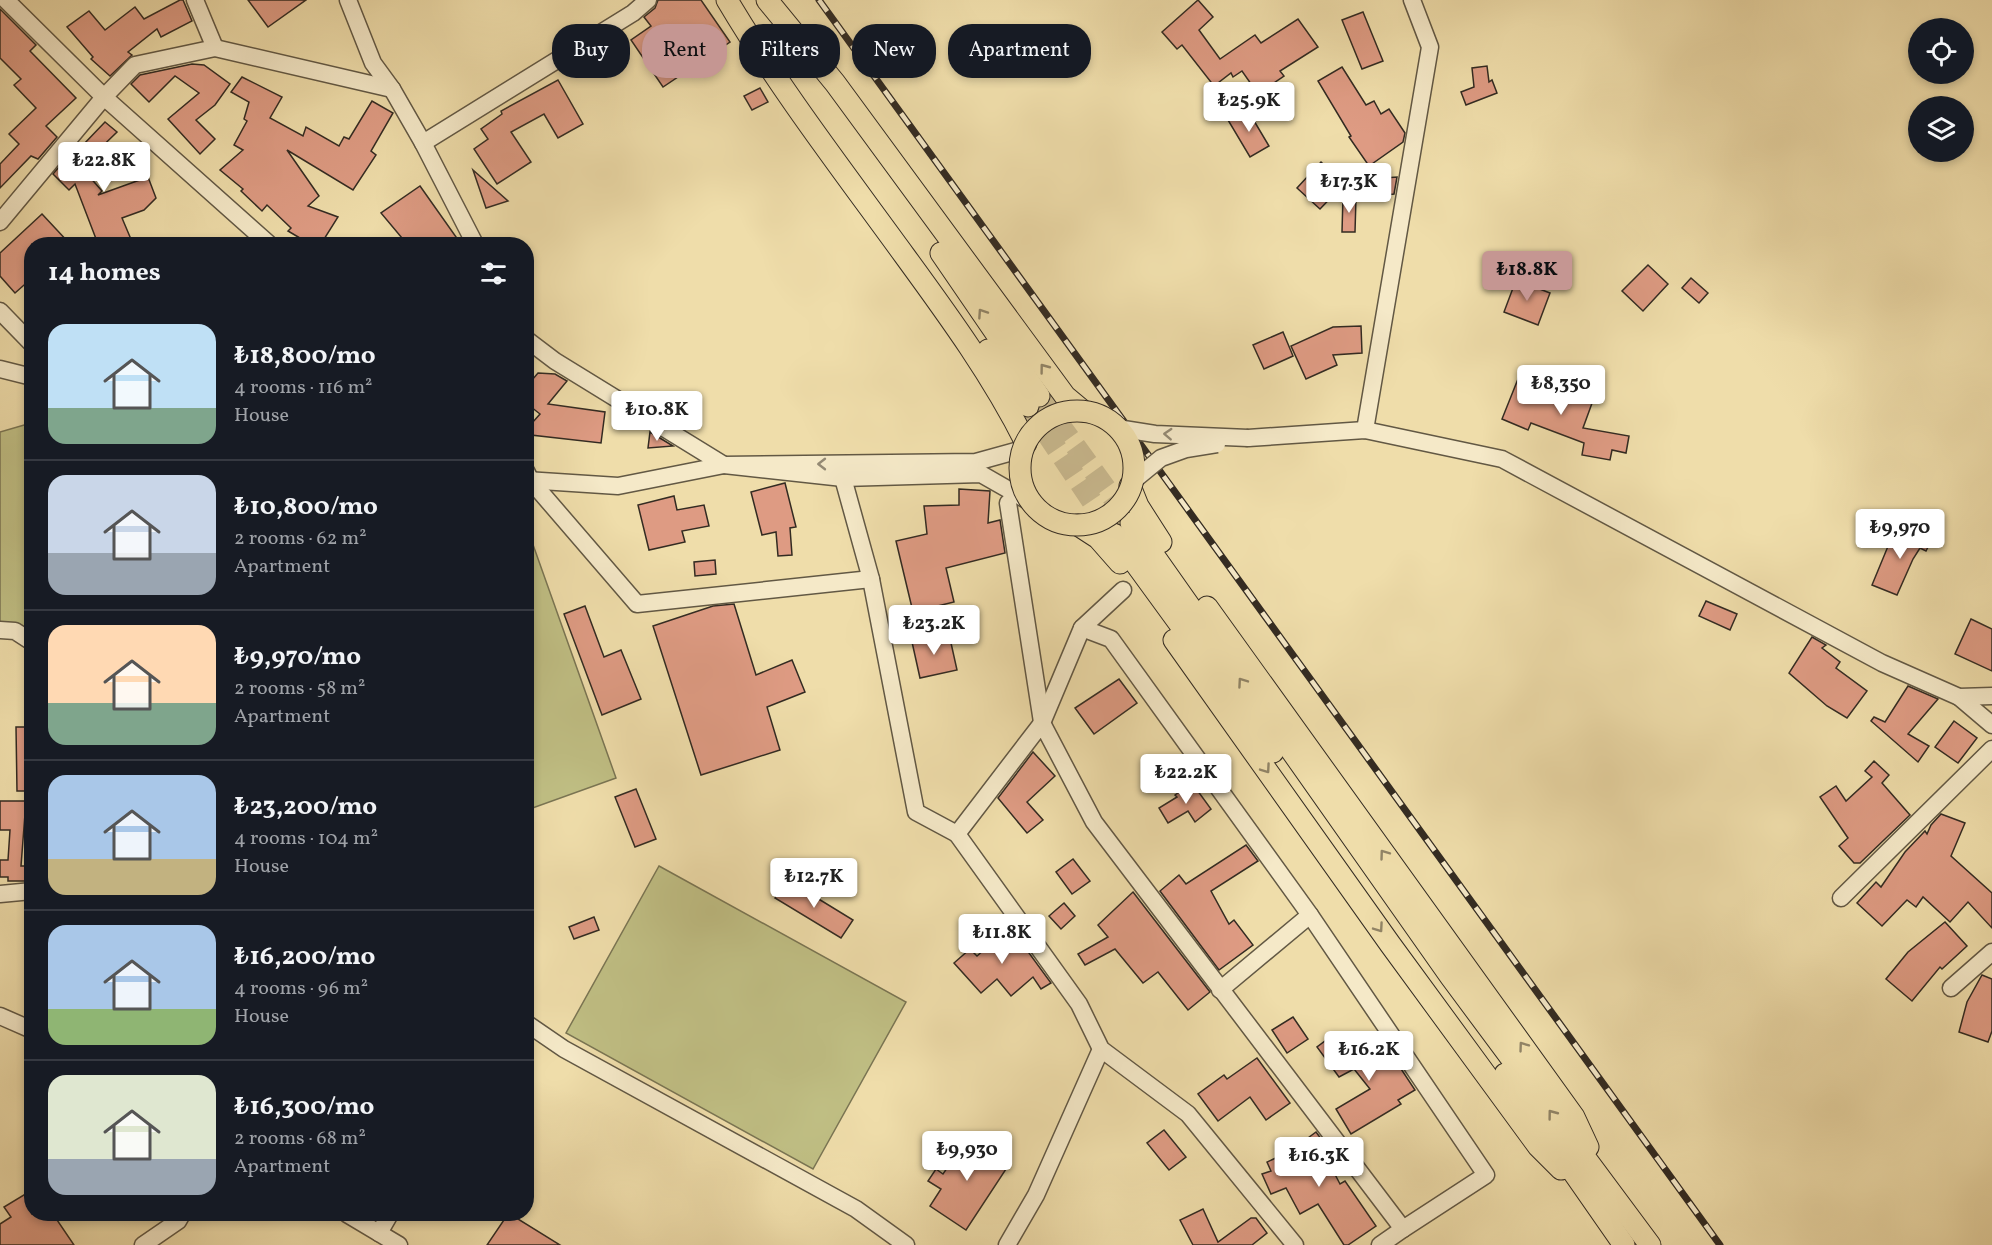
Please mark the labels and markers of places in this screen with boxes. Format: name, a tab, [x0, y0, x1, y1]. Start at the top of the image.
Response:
pin: ₺25.9K	[1200, 82, 1298, 133]
pin: ₺22.8K	[55, 142, 153, 193]
pin: ₺17.3K	[1300, 163, 1398, 214]
pin: ₺18.8K	[1478, 251, 1576, 302]
pin: ₺8,350	[1512, 365, 1610, 416]
pin: ₺10.8K	[608, 391, 706, 442]
pin: ₺9,970	[1851, 509, 1949, 560]
pin: ₺23.2K	[885, 605, 983, 656]
pin: ₺22.2K	[1137, 754, 1235, 805]
pin: ₺12.7K	[765, 858, 863, 909]
pin: ₺11.8K	[953, 914, 1051, 965]
pin: ₺16.2K	[1320, 1031, 1418, 1082]
pin: ₺9,930	[918, 1131, 1016, 1182]
pin: ₺16.3K	[1270, 1137, 1368, 1188]

